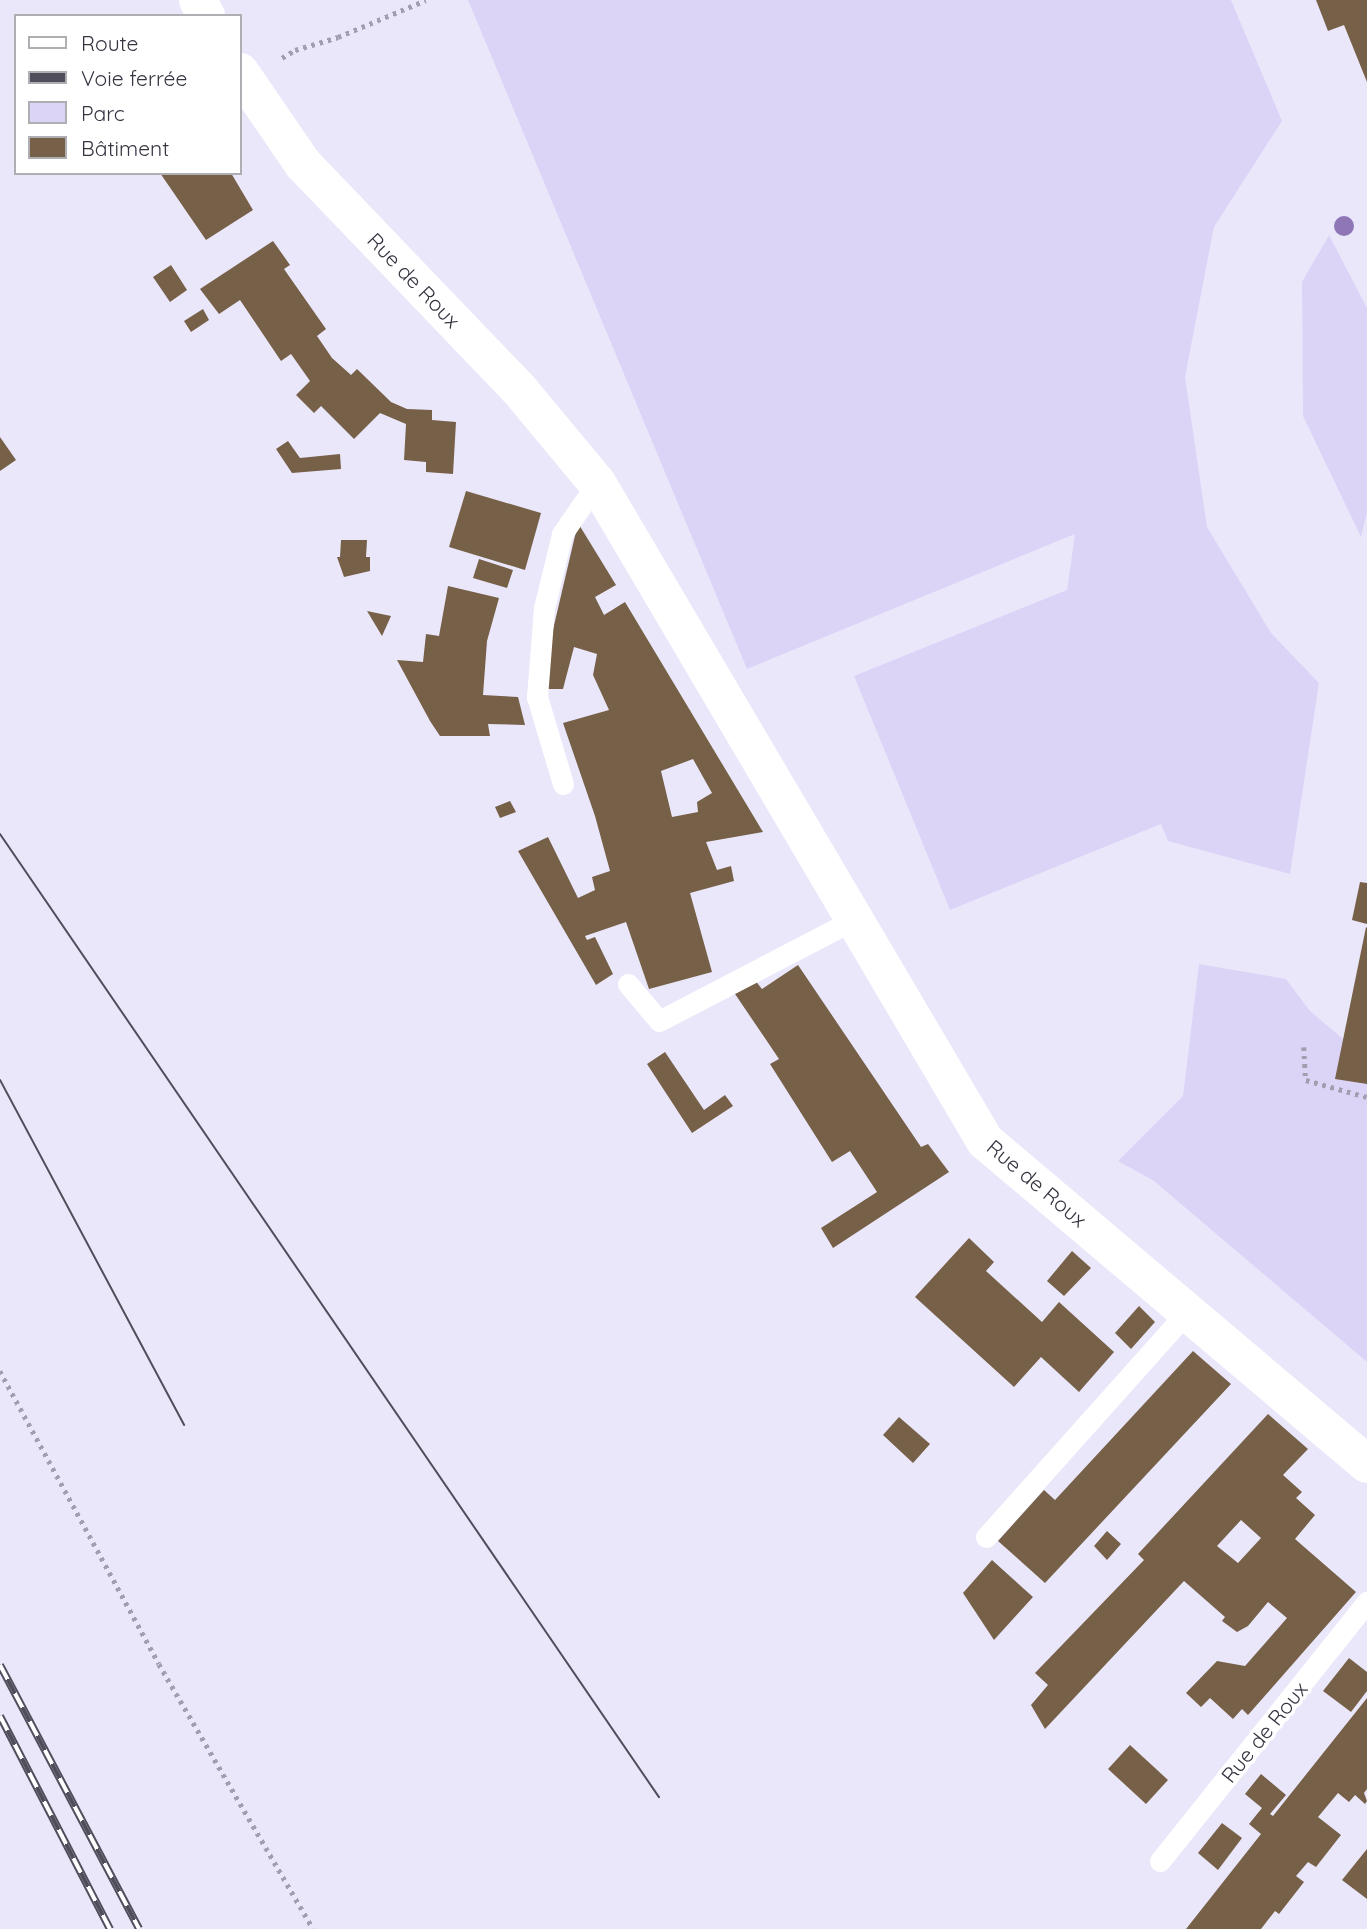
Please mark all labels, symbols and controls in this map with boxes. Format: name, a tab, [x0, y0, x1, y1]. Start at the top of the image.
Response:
legend	[14, 14, 242, 175]
text: Route	[81, 30, 138, 56]
text: Voie ferrée	[81, 65, 187, 91]
text: Parc	[81, 100, 125, 126]
text: Bâtiment	[81, 135, 169, 161]
street label: Rue de Roux	[362, 227, 466, 333]
street label: Rue de Roux	[982, 1134, 1092, 1232]
street label: Rue de Roux	[1216, 1676, 1312, 1788]

